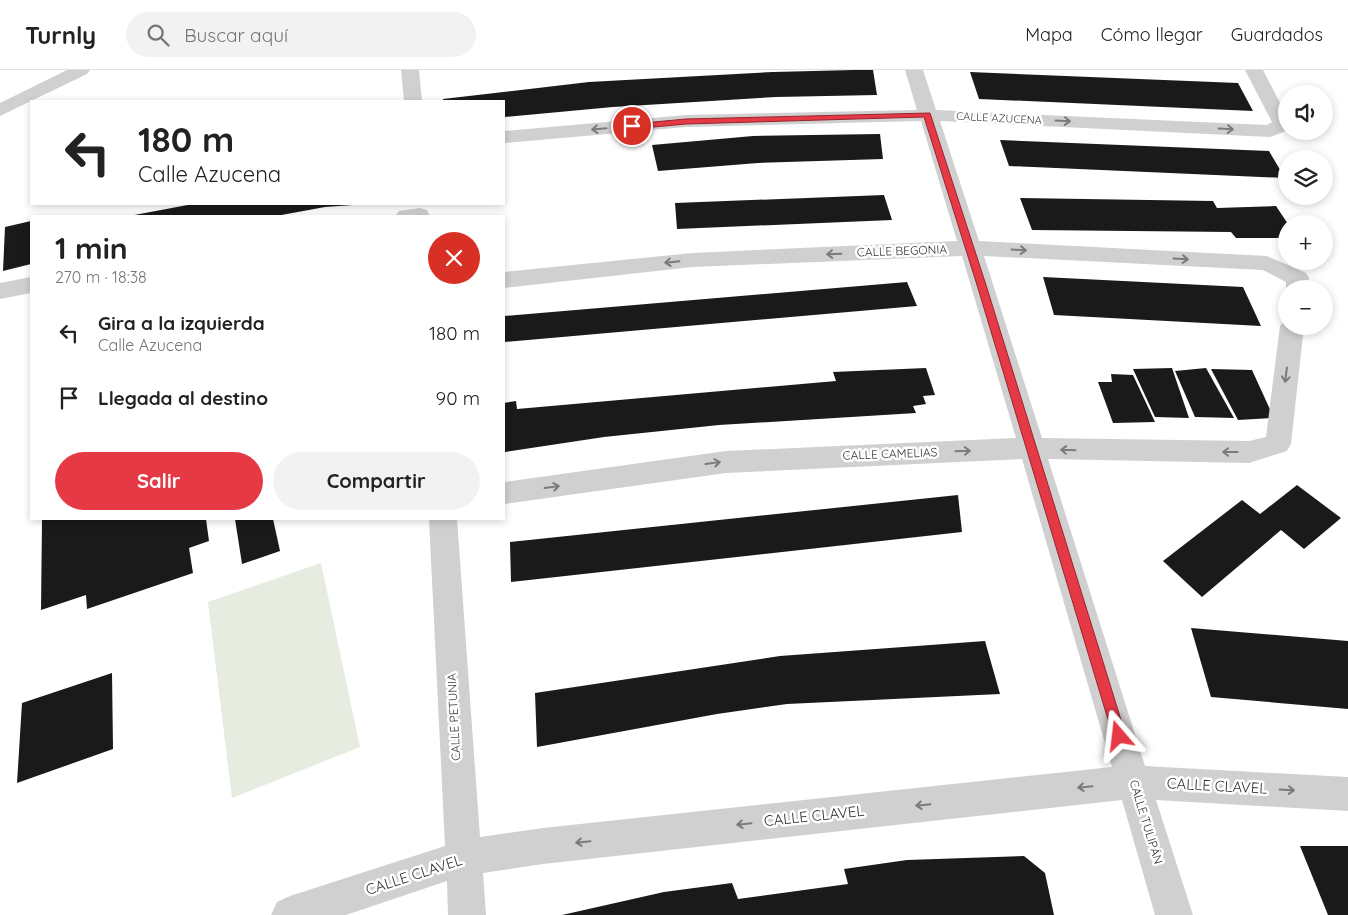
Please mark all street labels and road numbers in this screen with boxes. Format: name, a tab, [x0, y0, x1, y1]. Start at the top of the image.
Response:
street label: CALLE AZUCENA	[956, 109, 1042, 127]
street label: CALLE BEGONIA	[857, 241, 948, 260]
street label: CALLE CAMELIAS	[842, 444, 938, 463]
street label: CALLE PETUNIA	[444, 673, 463, 761]
street label: CALLE CLAVEL	[1166, 773, 1268, 798]
street label: CALLE TULIPÁN	[1127, 778, 1166, 866]
street label: CALLE CLAVEL	[763, 801, 865, 830]
street label: CALLE CLAVEL	[363, 850, 465, 899]

